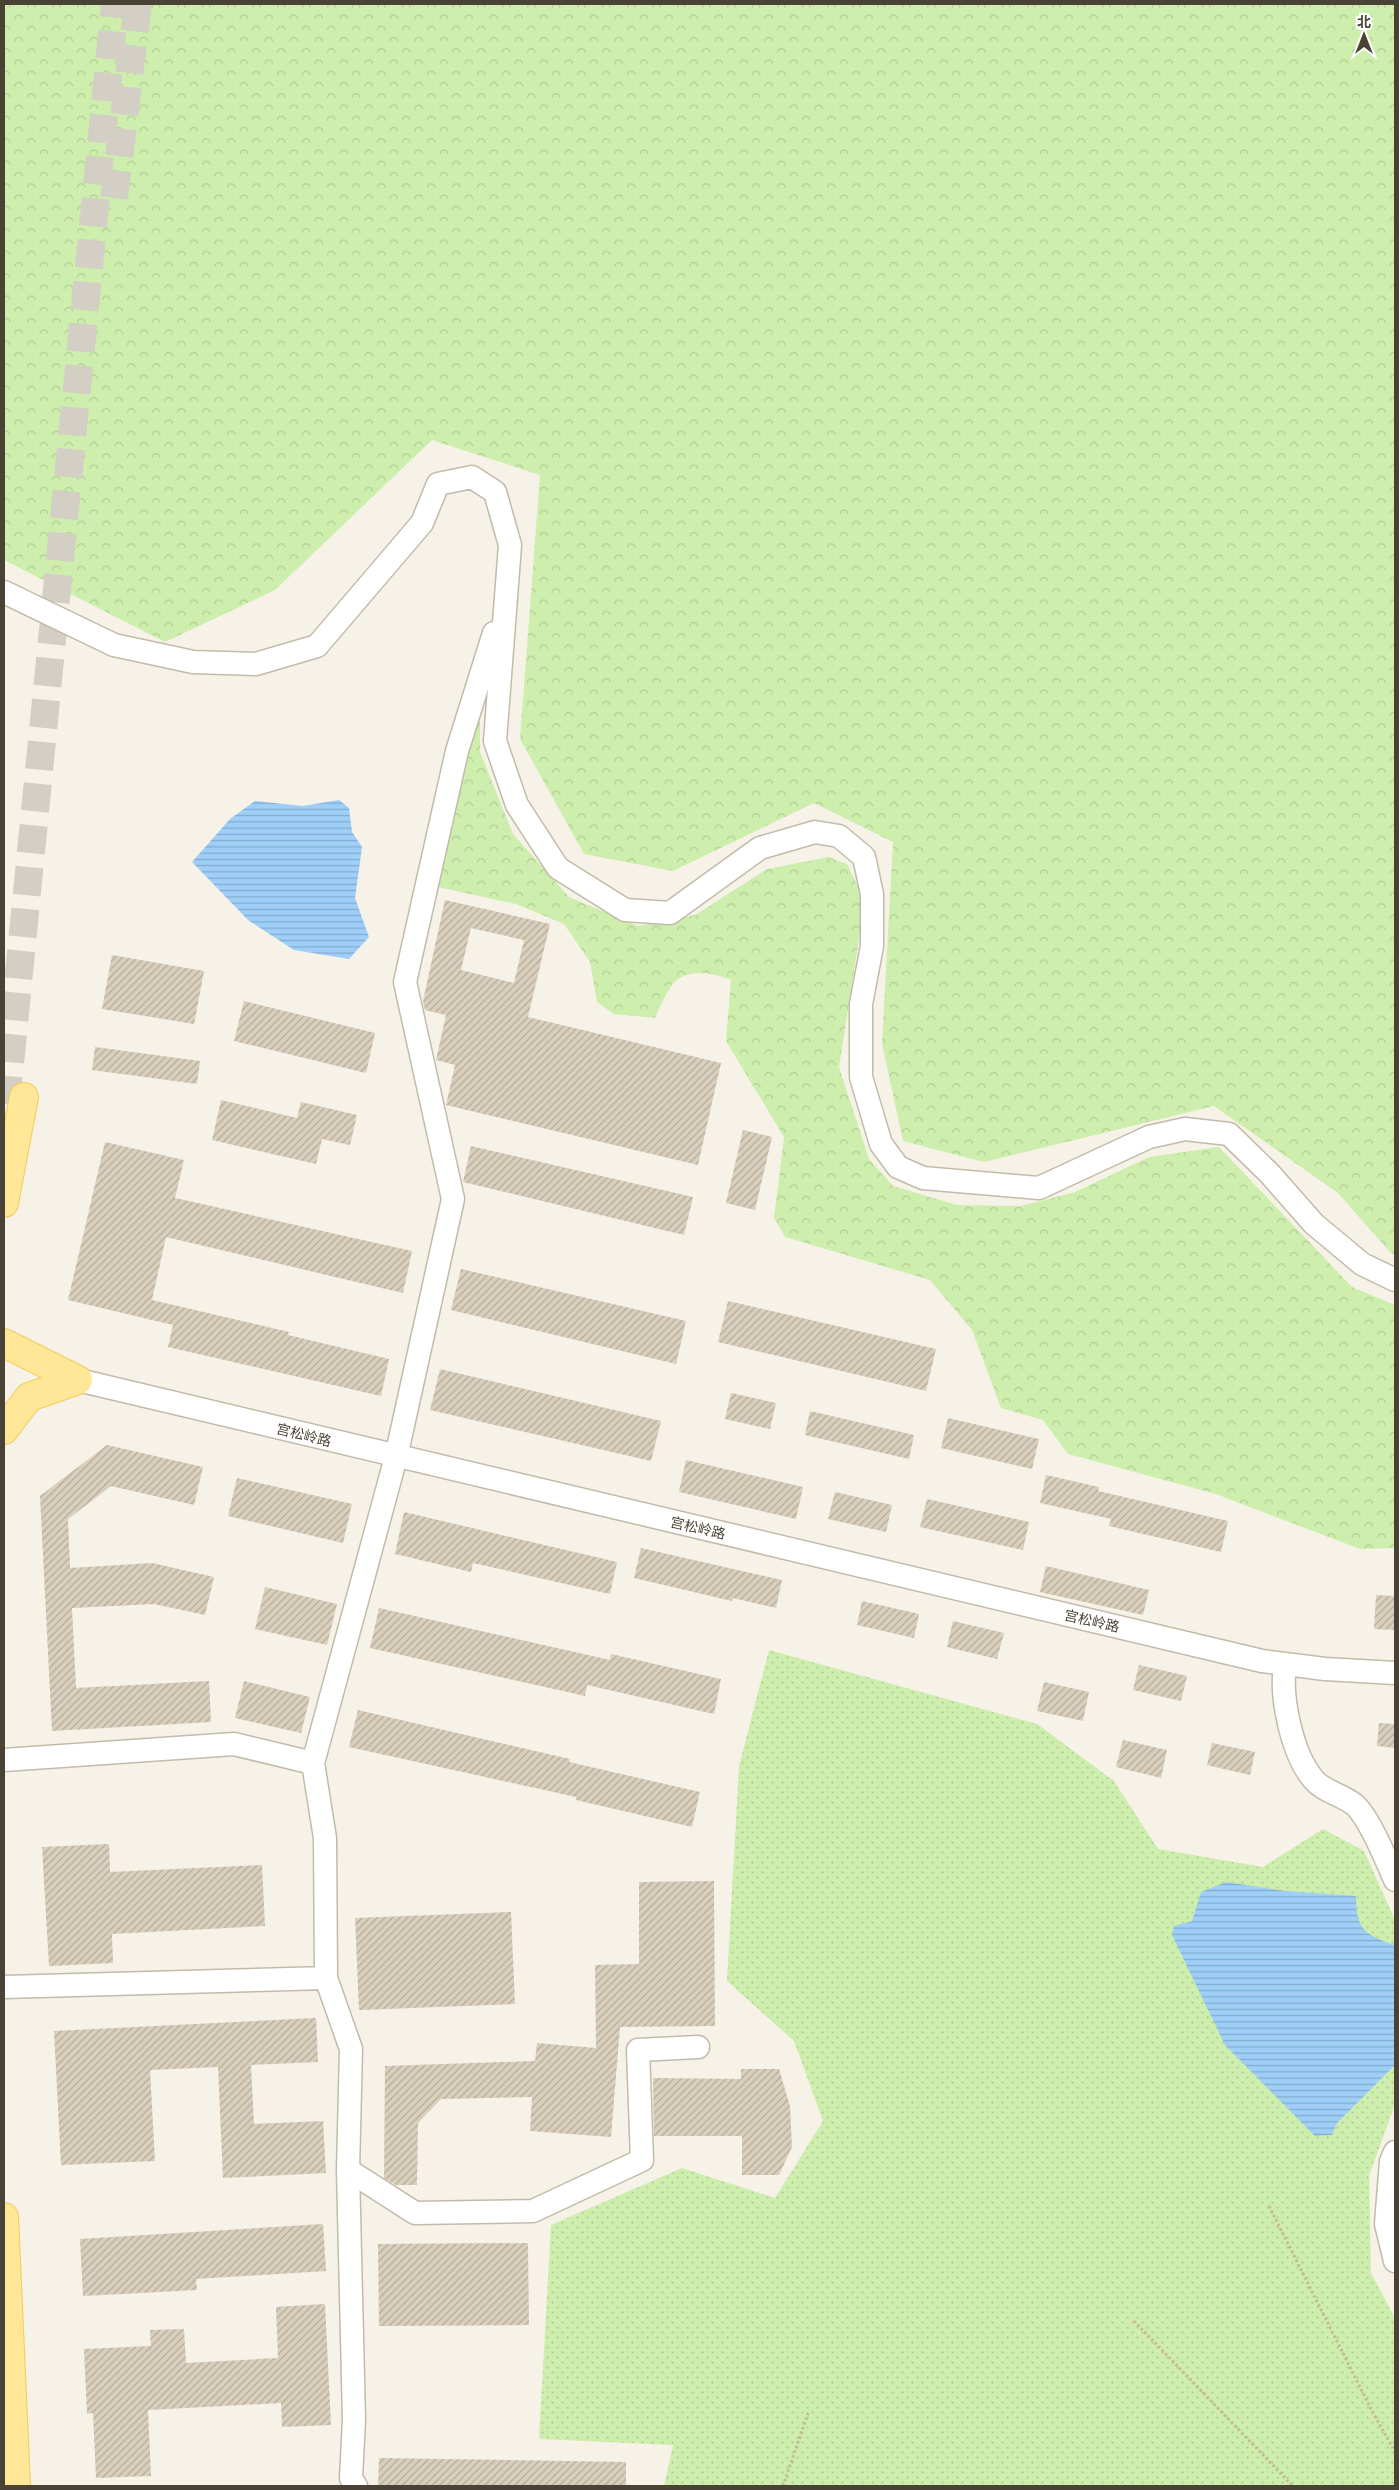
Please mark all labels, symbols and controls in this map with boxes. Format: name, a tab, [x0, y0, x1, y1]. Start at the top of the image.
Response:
north arrow	[1339, 10, 1389, 60]
text: 北	[1357, 13, 1371, 31]
street label: 宫松岭路	[275, 1419, 333, 1451]
street label: 宫松岭路	[669, 1513, 727, 1543]
street label: 宫松岭路	[1063, 1606, 1121, 1636]

